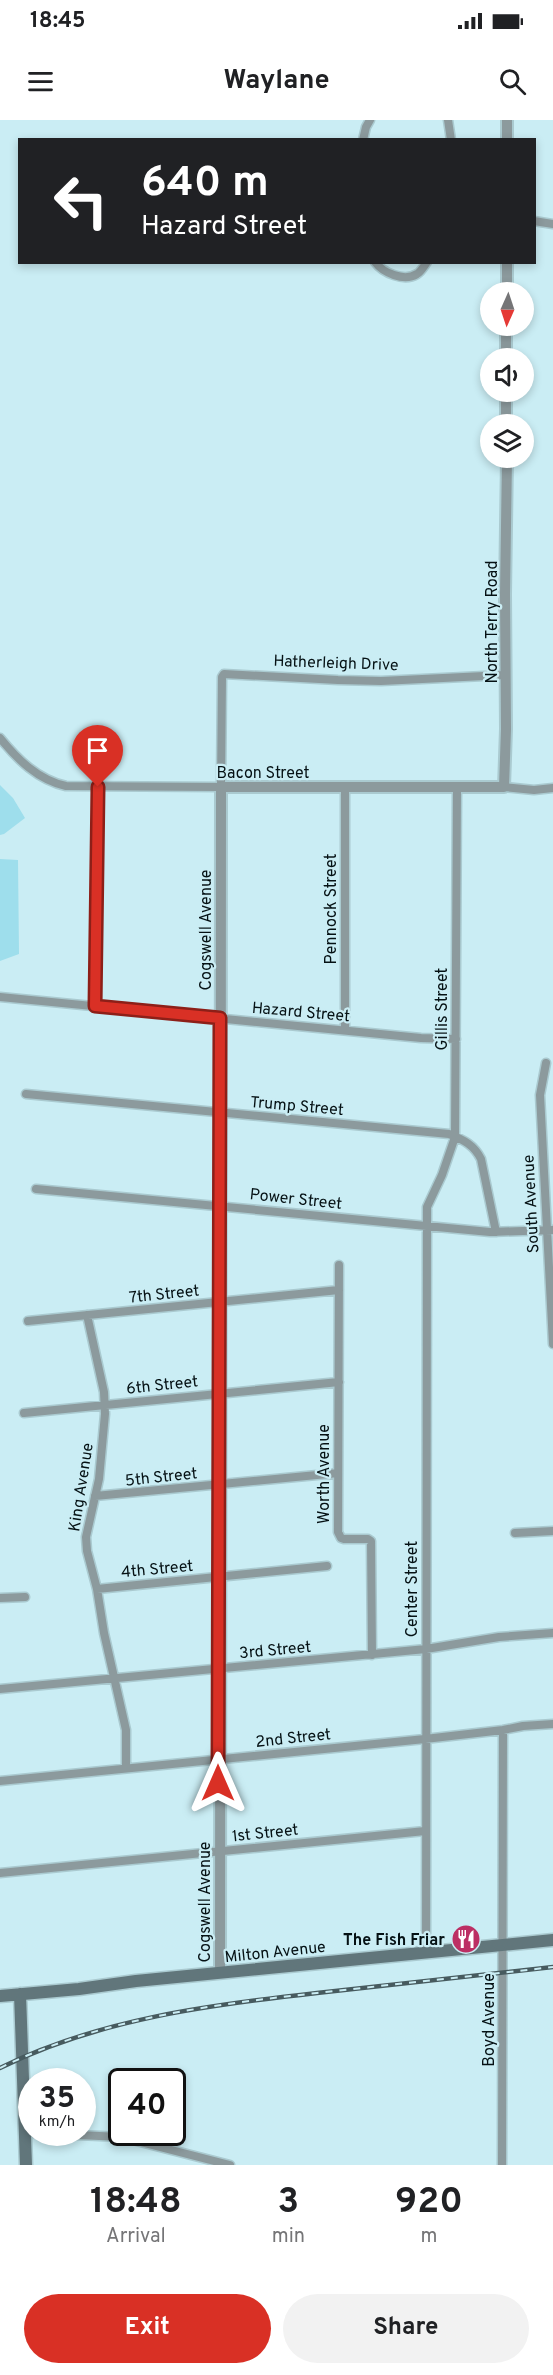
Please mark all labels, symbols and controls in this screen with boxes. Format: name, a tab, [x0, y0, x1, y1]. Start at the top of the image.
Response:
text: 18:45	[30, 8, 86, 35]
text: Waylane	[223, 64, 330, 98]
icon: menu	[24, 65, 57, 98]
icon: search	[496, 65, 529, 98]
text: 640 m	[141, 158, 269, 211]
icon: left	[42, 162, 120, 240]
text: Hazard Street	[141, 210, 307, 244]
north arrow	[480, 282, 534, 336]
map controls	[480, 282, 534, 468]
button: sound	[480, 348, 534, 402]
button: layers	[480, 414, 534, 468]
street label: North Terry Road	[483, 561, 503, 683]
street label: Hatherleigh Drive	[273, 652, 399, 676]
pin	[72, 725, 123, 787]
icon: arrive	[81, 734, 114, 767]
street label: Bacon Street	[216, 764, 310, 784]
street label: Pennock Street	[322, 854, 342, 964]
street label: Cogswell Avenue	[197, 870, 217, 990]
street label: Gillis Street	[433, 968, 453, 1050]
street label: Hazard Street	[251, 999, 351, 1027]
street label: Trump Street	[249, 1093, 344, 1121]
street label: South Avenue	[519, 1154, 545, 1254]
street label: Power Street	[249, 1185, 343, 1215]
street label: 7th Street	[128, 1281, 200, 1309]
street label: 6th Street	[125, 1372, 199, 1400]
street label: Worth Avenue	[315, 1424, 335, 1524]
street label: King Avenue	[65, 1442, 99, 1533]
street label: 5th Street	[124, 1464, 198, 1492]
street label: Center Street	[403, 1541, 423, 1637]
street label: 4th Street	[120, 1557, 194, 1583]
street label: 3rd Street	[238, 1638, 312, 1664]
street label: 2nd Street	[254, 1725, 332, 1753]
position arrow	[186, 1751, 250, 1815]
street label: 1st Street	[231, 1821, 300, 1847]
street label: Cogswell Avenue	[196, 1842, 216, 1962]
restaurant icon: The Fish Friar	[450, 1923, 482, 1955]
place label: The Fish Friar	[343, 1931, 445, 1951]
street label: Milton Avenue	[224, 1938, 327, 1968]
street label: Boyd Avenue	[480, 1973, 500, 2067]
speed limit sign: 40	[108, 2068, 186, 2146]
text: 35	[39, 2081, 75, 2118]
text: km/h	[39, 2113, 75, 2132]
text: 18:48	[90, 2180, 182, 2226]
text: 3	[278, 2180, 299, 2226]
text: 920	[395, 2180, 463, 2226]
text: Arrival	[106, 2224, 166, 2250]
text: min	[272, 2224, 305, 2250]
text: m	[421, 2224, 437, 2250]
button: Exit	[24, 2294, 271, 2363]
button: Share	[283, 2294, 529, 2363]

